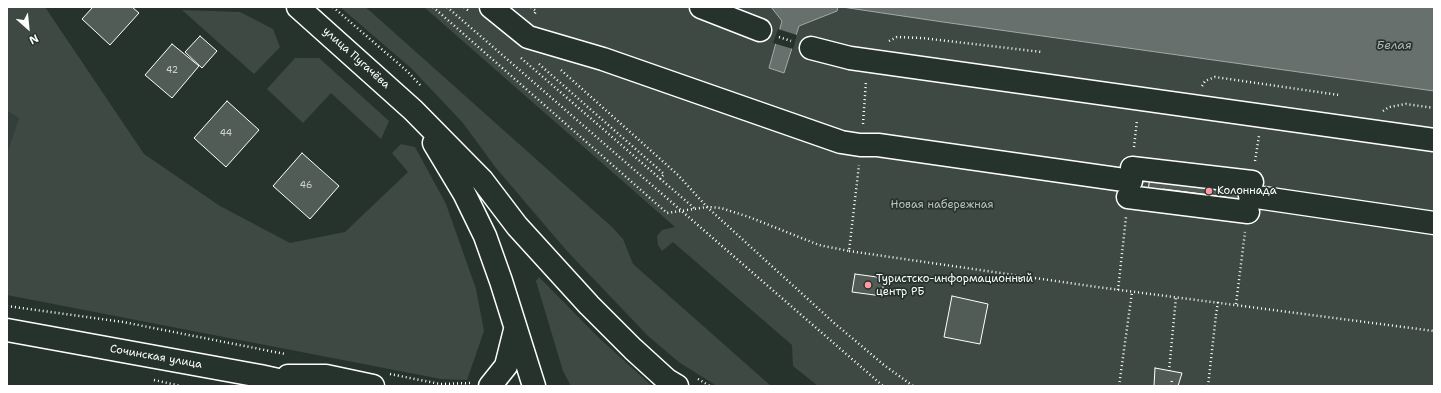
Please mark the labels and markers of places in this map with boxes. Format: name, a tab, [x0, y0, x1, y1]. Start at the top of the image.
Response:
place label: Колоннада	[1217, 184, 1277, 198]
marker: Колоннада	[1204, 186, 1214, 196]
place label: Туристско-информационный центр РБ	[876, 272, 1033, 298]
marker: Туристско-информационный центр РБ	[863, 280, 873, 290]

